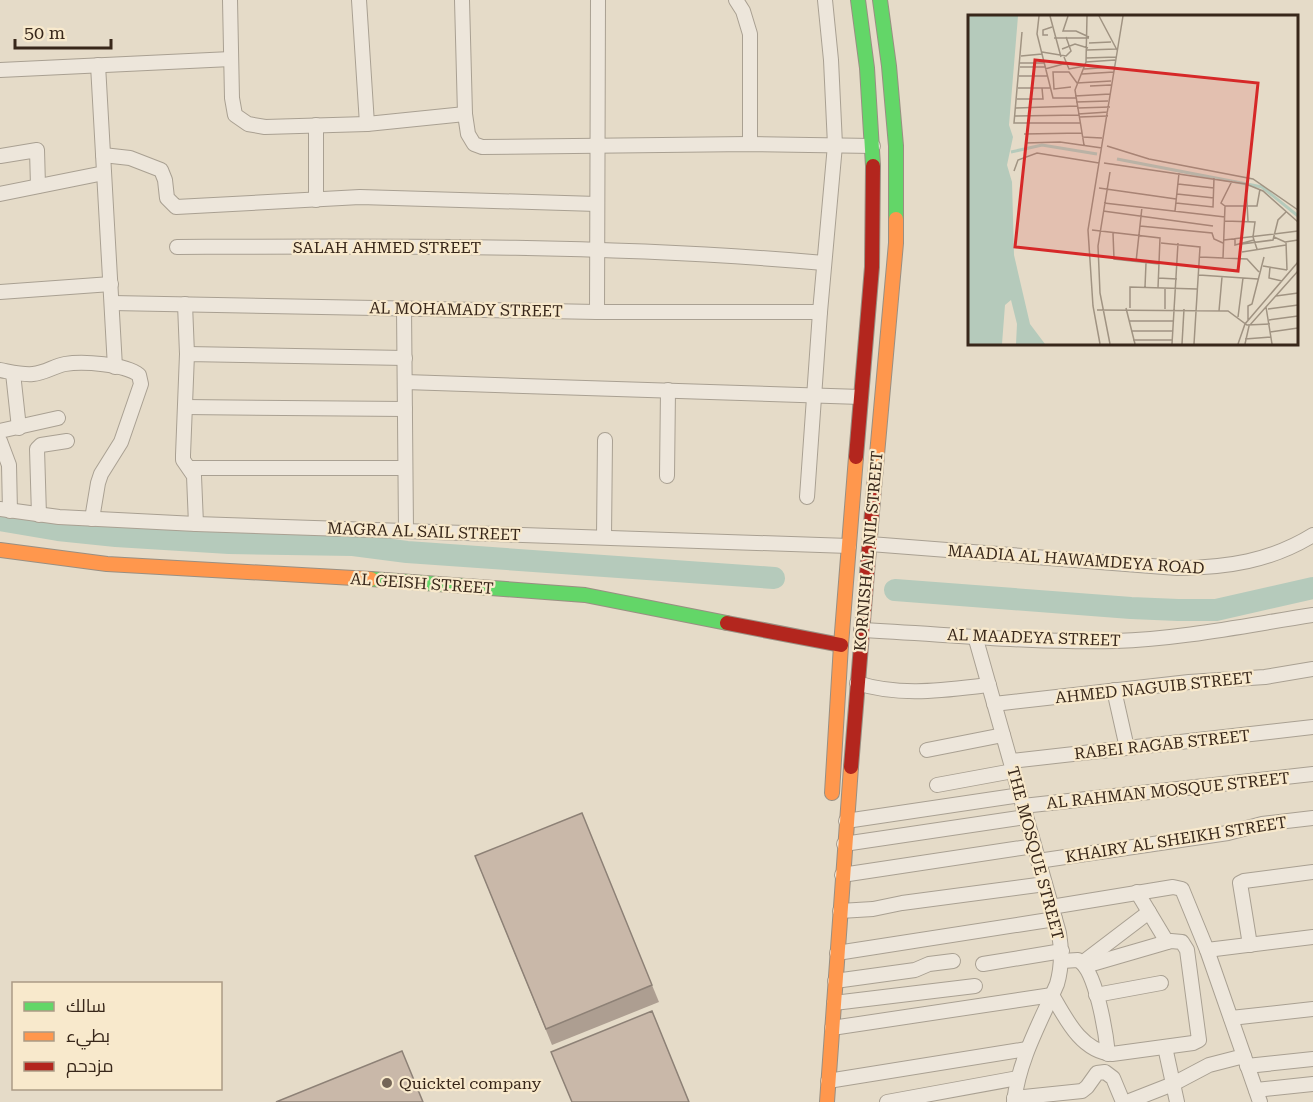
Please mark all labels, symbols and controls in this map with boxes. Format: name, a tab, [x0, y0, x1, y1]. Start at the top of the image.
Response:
scale bar	[15, 12, 111, 50]
inset map	[968, 15, 1298, 345]
text: 50 m	[24, 22, 65, 43]
street label: SALAH AHMED STREET	[293, 238, 482, 257]
street label: AL MOHAMADY STREET	[369, 298, 563, 321]
street label: KORNISH AL NIL STREET	[850, 450, 887, 652]
street label: MAGRA AL SAIL STREET	[327, 519, 521, 544]
street label: MAADIA AL HAWAMDEYA ROAD	[947, 541, 1205, 578]
street label: AL GEISH STREET	[350, 569, 495, 598]
street label: AL MAADEYA STREET	[947, 625, 1121, 650]
street label: AHMED NAGUIB STREET	[1054, 668, 1254, 707]
street label: RABEI RAGAB STREET	[1073, 726, 1251, 763]
street label: THE MOSQUE STREET	[1003, 764, 1068, 942]
street label: AL RAHMAN MOSQUE STREET	[1046, 768, 1291, 813]
street label: KHAIRY AL SHEIKH STREET	[1064, 813, 1288, 866]
legend	[12, 982, 222, 1090]
text: سالك	[66, 995, 106, 1016]
text: بطيء	[66, 1025, 110, 1050]
text: مزدحم	[66, 1055, 114, 1078]
place label: Quicktel company	[399, 1074, 542, 1093]
marker: Quicktel company	[380, 1076, 394, 1090]

